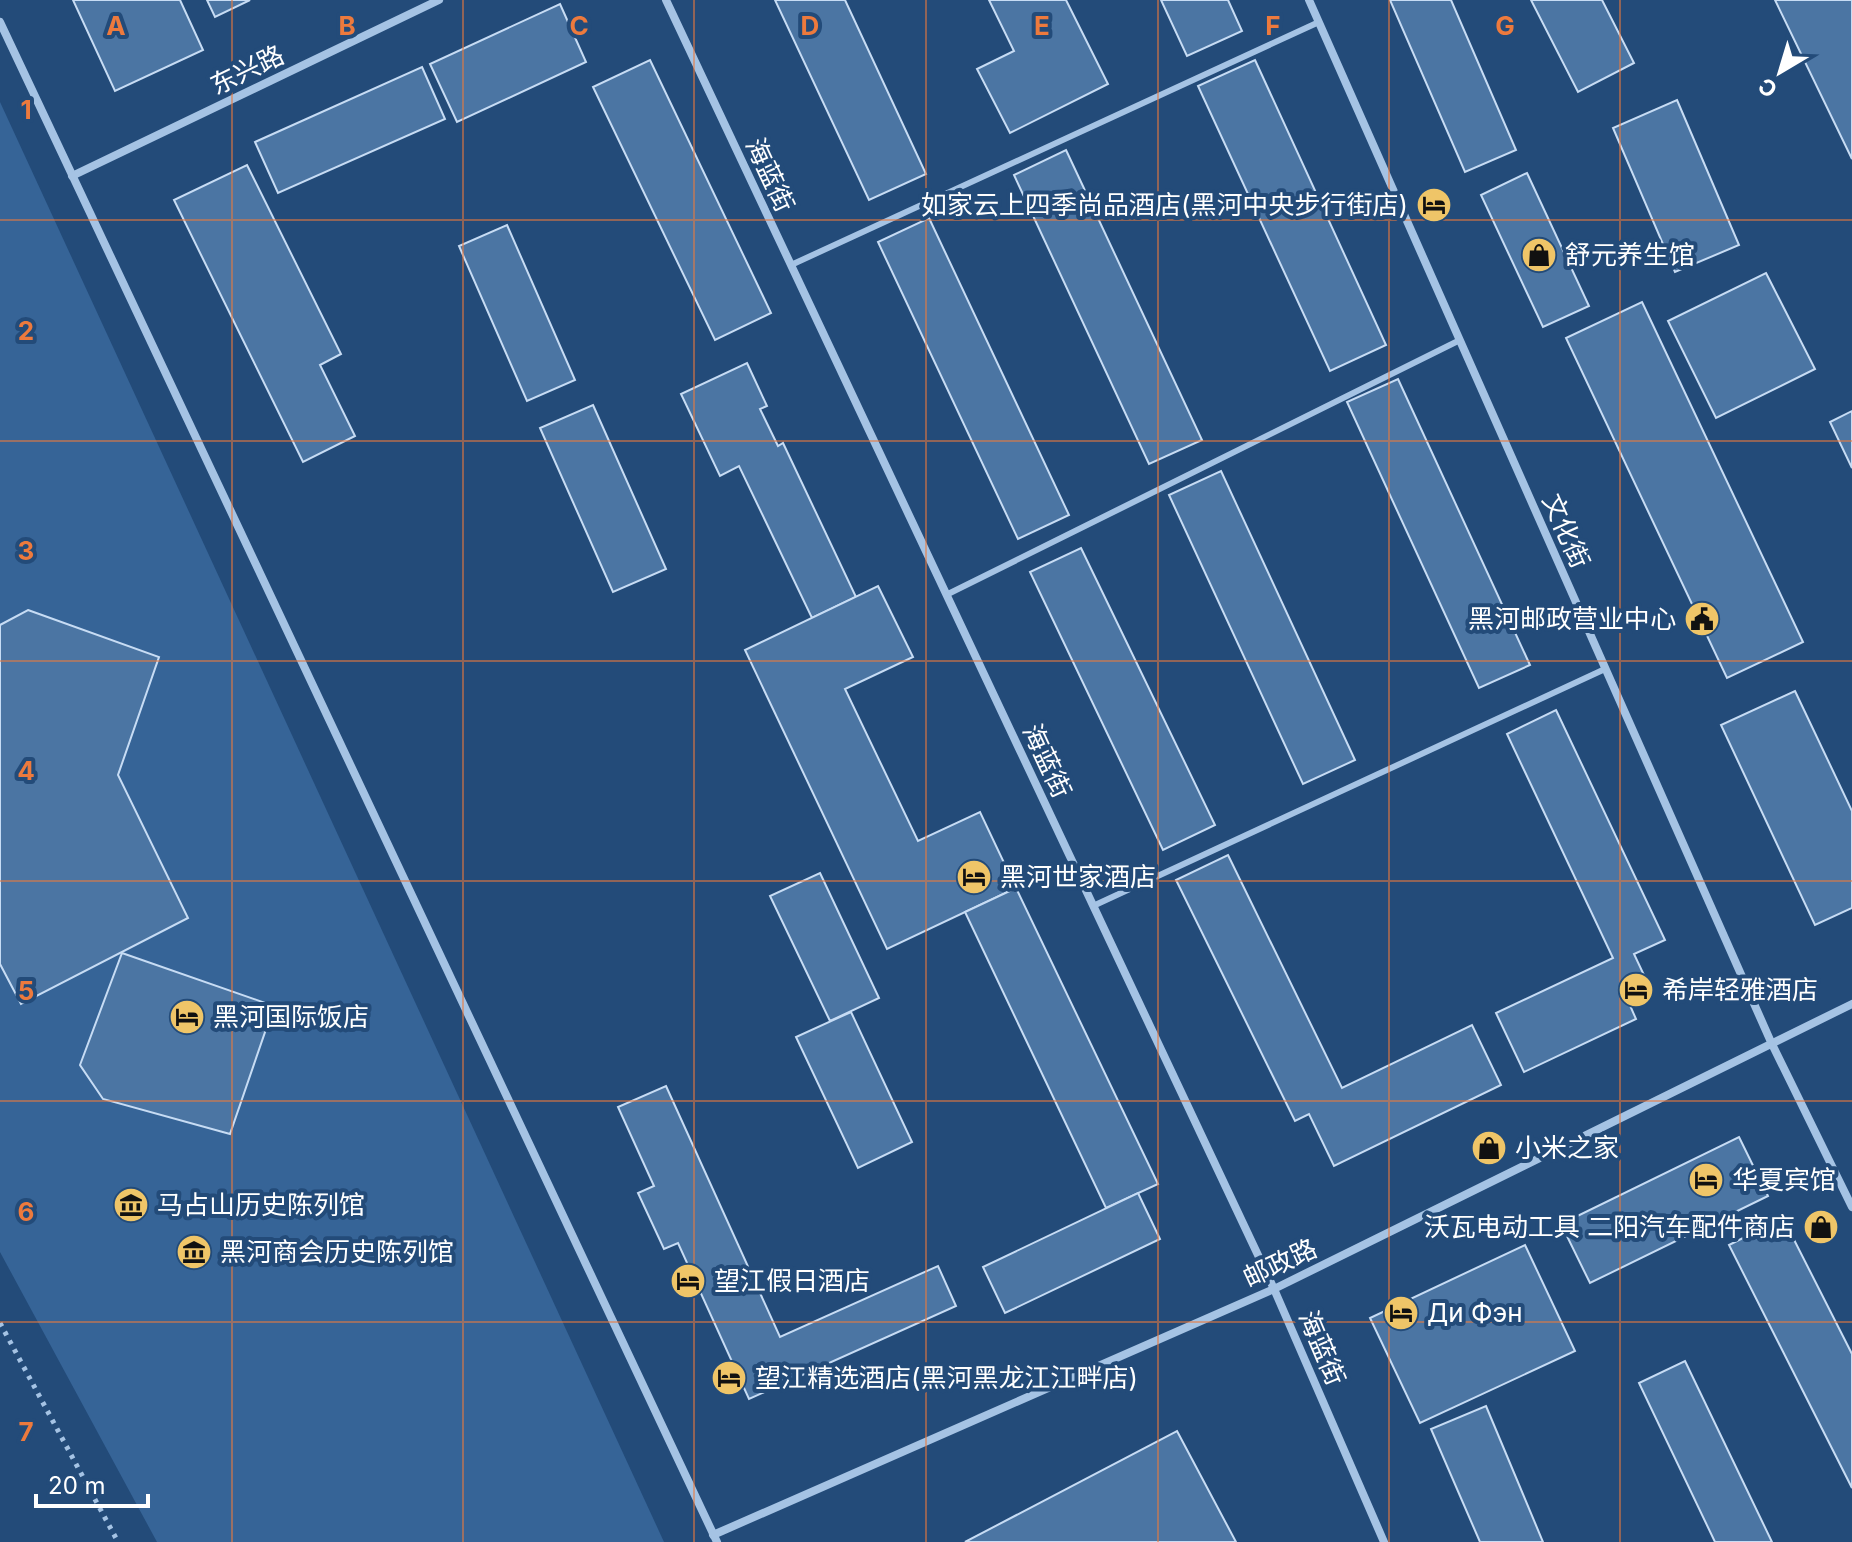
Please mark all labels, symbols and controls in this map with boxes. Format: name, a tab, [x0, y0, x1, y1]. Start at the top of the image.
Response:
text: A	[106, 10, 126, 41]
text: B	[338, 10, 356, 41]
text: C	[569, 10, 589, 41]
text: D	[801, 10, 819, 41]
text: E	[1034, 10, 1050, 41]
text: F	[1265, 10, 1281, 41]
text: G	[1495, 10, 1515, 41]
north arrow	[1740, 32, 1820, 112]
street label: 东兴路	[205, 39, 289, 101]
text: С	[1753, 73, 1782, 103]
text: 1	[20, 94, 32, 125]
street label: 海蓝街	[740, 133, 801, 217]
hotel icon: 如家云上四季尚品酒店(黑河中央步行街店)	[1415, 186, 1453, 224]
place label: 如家云上四季尚品酒店(黑河中央步行街店)	[921, 189, 1408, 220]
shop icon: 舒元养生馆	[1520, 236, 1558, 274]
place label: 舒元养生馆	[1565, 239, 1695, 270]
text: 2	[18, 315, 34, 346]
street label: 文化街	[1536, 489, 1596, 573]
text: 3	[18, 535, 34, 566]
public building icon: 黑河邮政营业中心	[1683, 600, 1721, 638]
place label: 黑河邮政营业中心	[1468, 603, 1676, 634]
street label: 海蓝街	[1017, 719, 1078, 803]
text: 4	[17, 755, 35, 786]
hotel icon: 黑河世家酒店	[955, 858, 993, 896]
place label: 黑河世家酒店	[1000, 861, 1156, 892]
hotel icon: 希岸轻雅酒店	[1617, 971, 1655, 1009]
place label: 希岸轻雅酒店	[1662, 974, 1818, 1005]
text: 5	[18, 975, 34, 1006]
hotel icon: 黑河国际饭店	[168, 998, 206, 1036]
place label: 黑河国际饭店	[213, 1001, 369, 1032]
shop icon: 小米之家	[1470, 1129, 1508, 1167]
place label: 小米之家	[1515, 1132, 1619, 1163]
hotel icon: 华夏宾馆	[1687, 1161, 1725, 1199]
place label: 华夏宾馆	[1732, 1164, 1836, 1195]
museum icon: 马占山历史陈列馆	[112, 1186, 150, 1224]
place label: 马占山历史陈列馆	[157, 1189, 365, 1220]
text: 6	[18, 1196, 34, 1227]
shop icon: 沃瓦电动工具 二阳汽车配件商店	[1802, 1208, 1840, 1246]
place label: 沃瓦电动工具 二阳汽车配件商店	[1424, 1211, 1795, 1242]
street label: 邮政路	[1238, 1232, 1322, 1293]
museum icon: 黑河商会历史陈列馆	[175, 1233, 213, 1271]
place label: 黑河商会历史陈列馆	[220, 1236, 454, 1267]
hotel icon: 望江假日酒店	[669, 1262, 707, 1300]
place label: 望江假日酒店	[714, 1265, 870, 1296]
hotel icon: Ди Фэн	[1382, 1294, 1420, 1332]
place label: Ди Фэн	[1427, 1297, 1523, 1328]
street label: 海蓝街	[1293, 1306, 1352, 1390]
hotel icon: 望江精选酒店(黑河黑龙江江畔店)	[710, 1359, 748, 1397]
place label: 望江精选酒店(黑河黑龙江江畔店)	[755, 1362, 1138, 1393]
text: 7	[18, 1416, 34, 1447]
scale bar	[36, 1458, 148, 1508]
text: 20 m	[48, 1471, 106, 1500]

